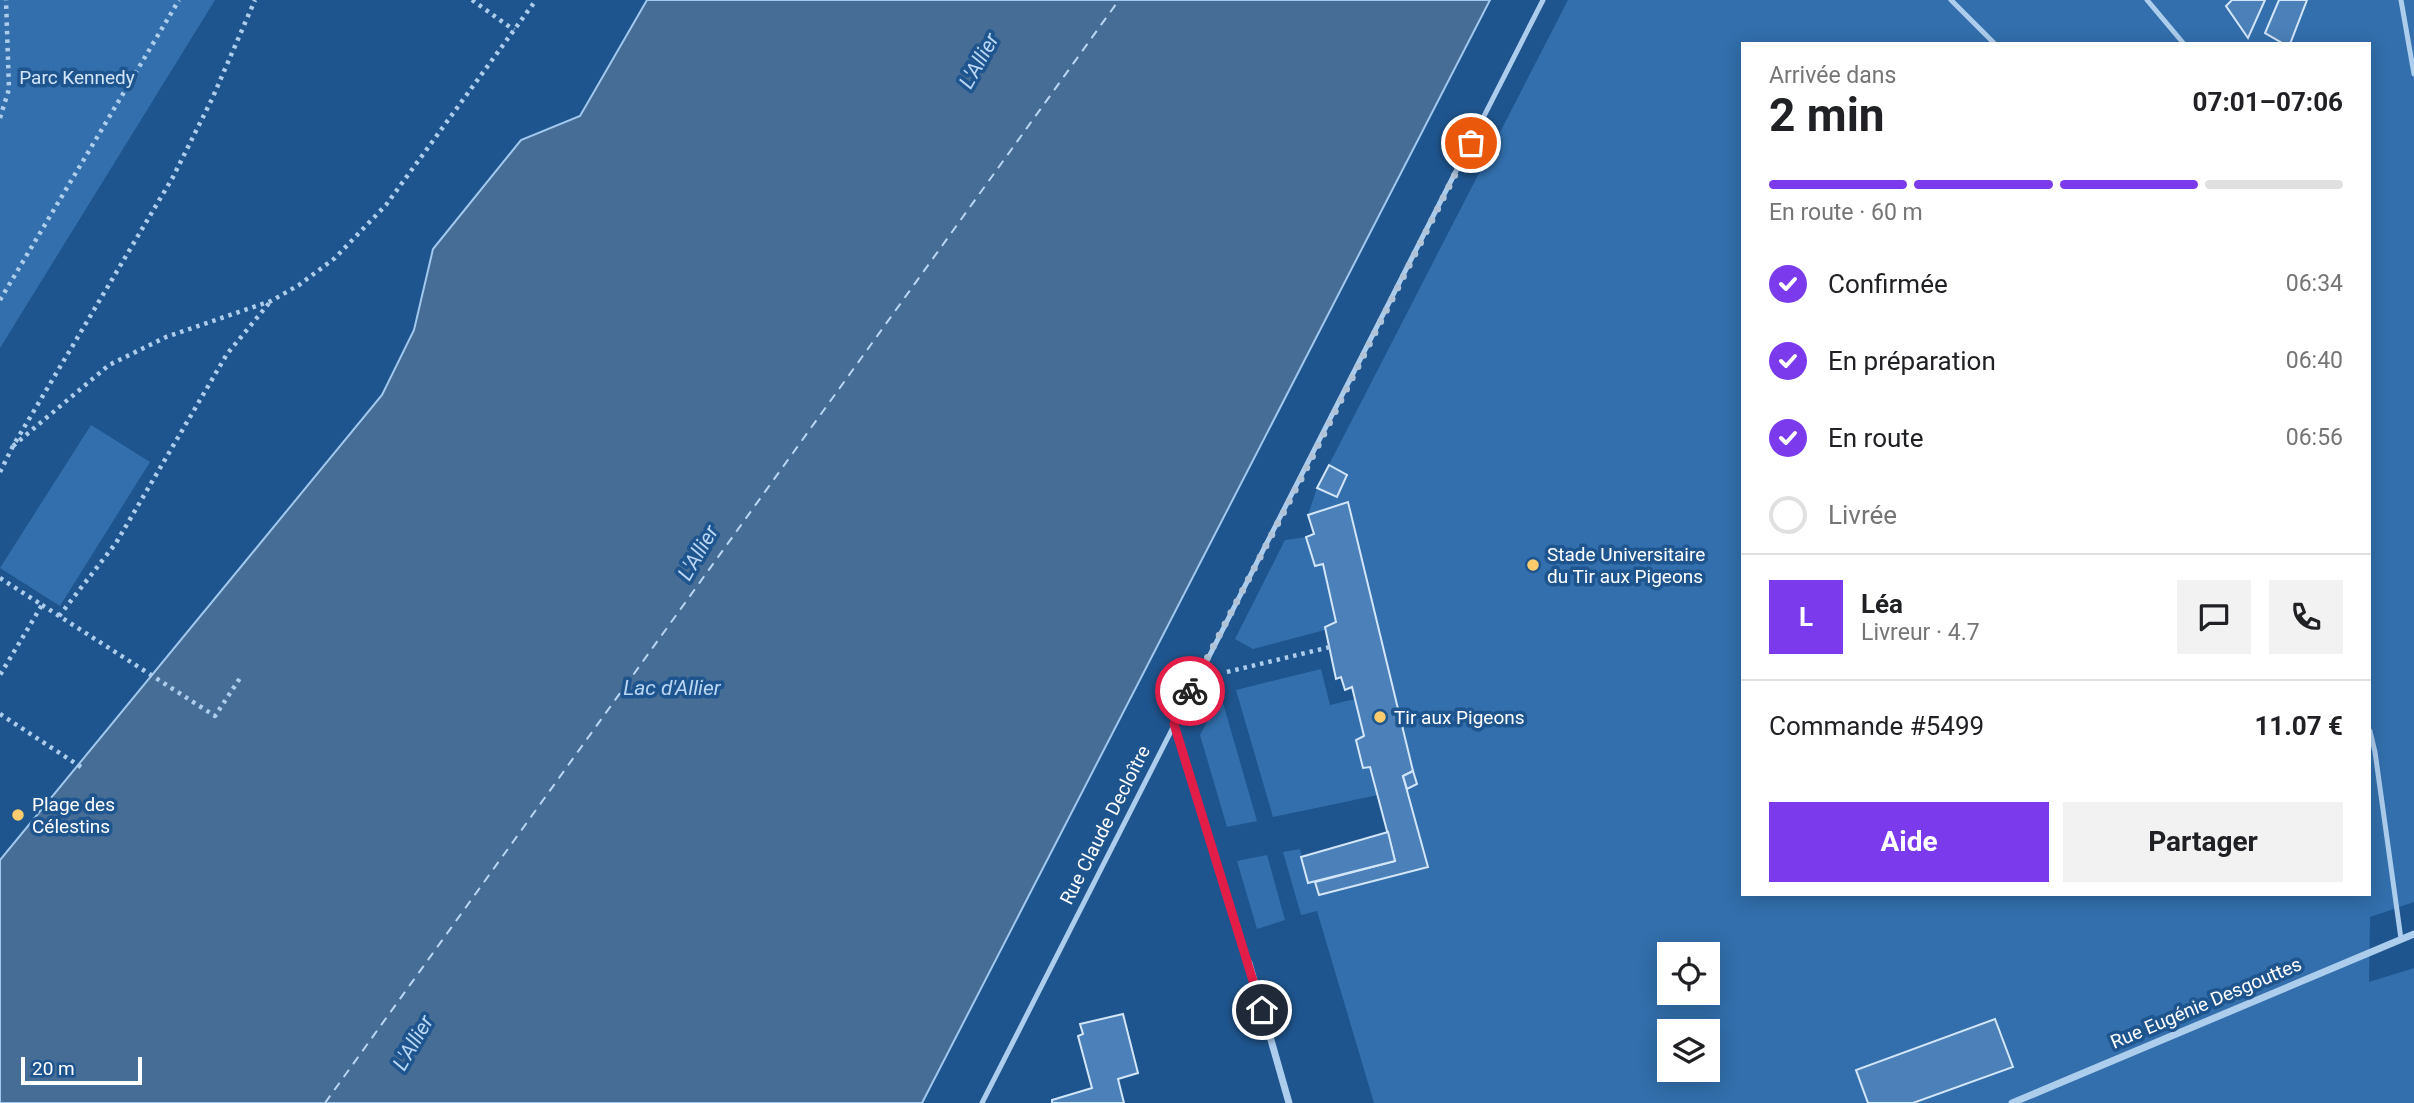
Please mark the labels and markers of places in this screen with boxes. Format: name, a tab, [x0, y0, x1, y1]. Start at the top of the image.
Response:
pin	[1441, 113, 1501, 173]
place label: Stade Universitaire du Tir aux Pigeons	[1547, 543, 1705, 588]
marker: Stade Universitaire du Tir aux Pigeons	[1525, 557, 1541, 573]
place label: Tir aux Pigeons	[1394, 706, 1525, 729]
marker: Tir aux Pigeons	[1372, 709, 1388, 725]
place label: Plage des Célestins	[32, 793, 115, 838]
marker: Plage des Célestins	[10, 807, 26, 823]
pin	[1232, 980, 1292, 1040]

